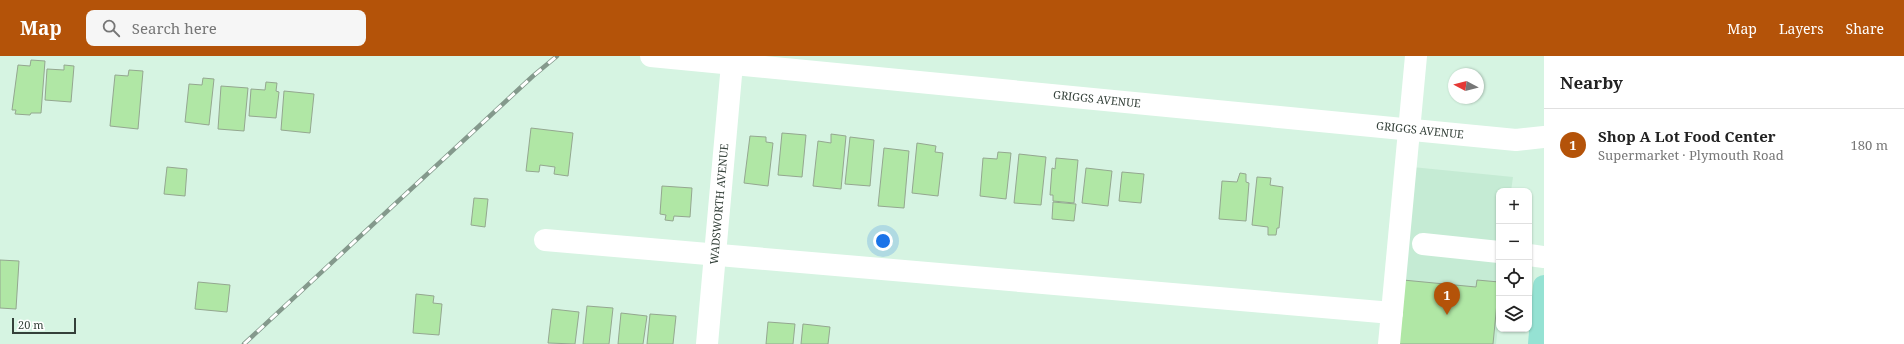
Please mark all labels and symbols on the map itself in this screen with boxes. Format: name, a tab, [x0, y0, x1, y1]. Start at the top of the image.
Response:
north arrow	[1448, 68, 1484, 104]
street label: GRIGGS AVENUE	[1053, 86, 1142, 111]
street label: GRIGGS AVENUE	[1376, 117, 1465, 142]
street label: WADSWORTH AVENUE	[706, 143, 731, 265]
your location	[873, 231, 893, 251]
pin: 1	[1434, 282, 1460, 315]
scale bar	[12, 316, 76, 335]

